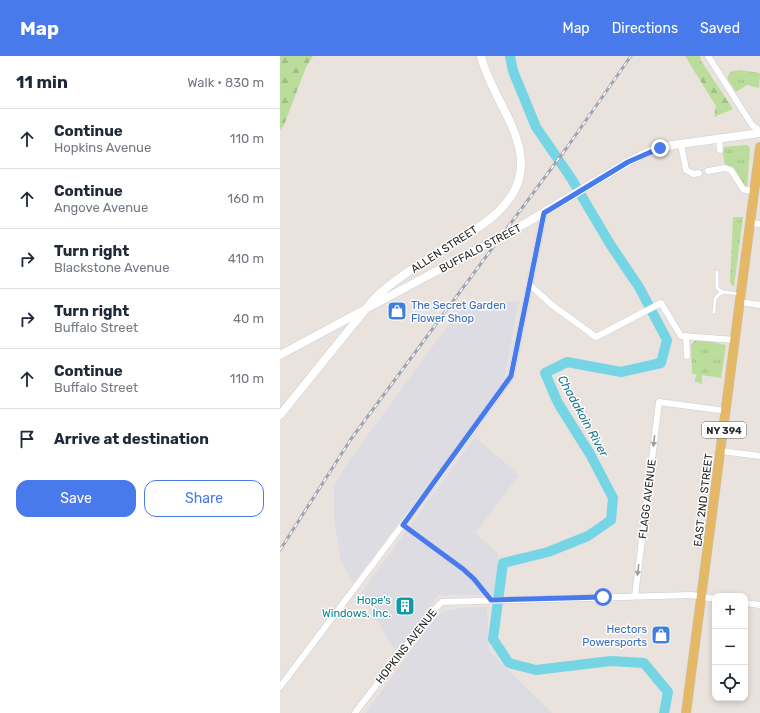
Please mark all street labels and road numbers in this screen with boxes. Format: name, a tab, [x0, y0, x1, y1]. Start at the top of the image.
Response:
street label: BUFFALO STREET	[437, 221, 524, 276]
street label: ALLEN STREET	[409, 223, 481, 276]
road number: NY 394	[702, 422, 746, 438]
street label: EAST 2ND STREET	[691, 452, 716, 547]
street label: FLAGG AVENUE	[636, 458, 659, 540]
street label: HOPKINS AVENUE	[373, 606, 440, 686]

